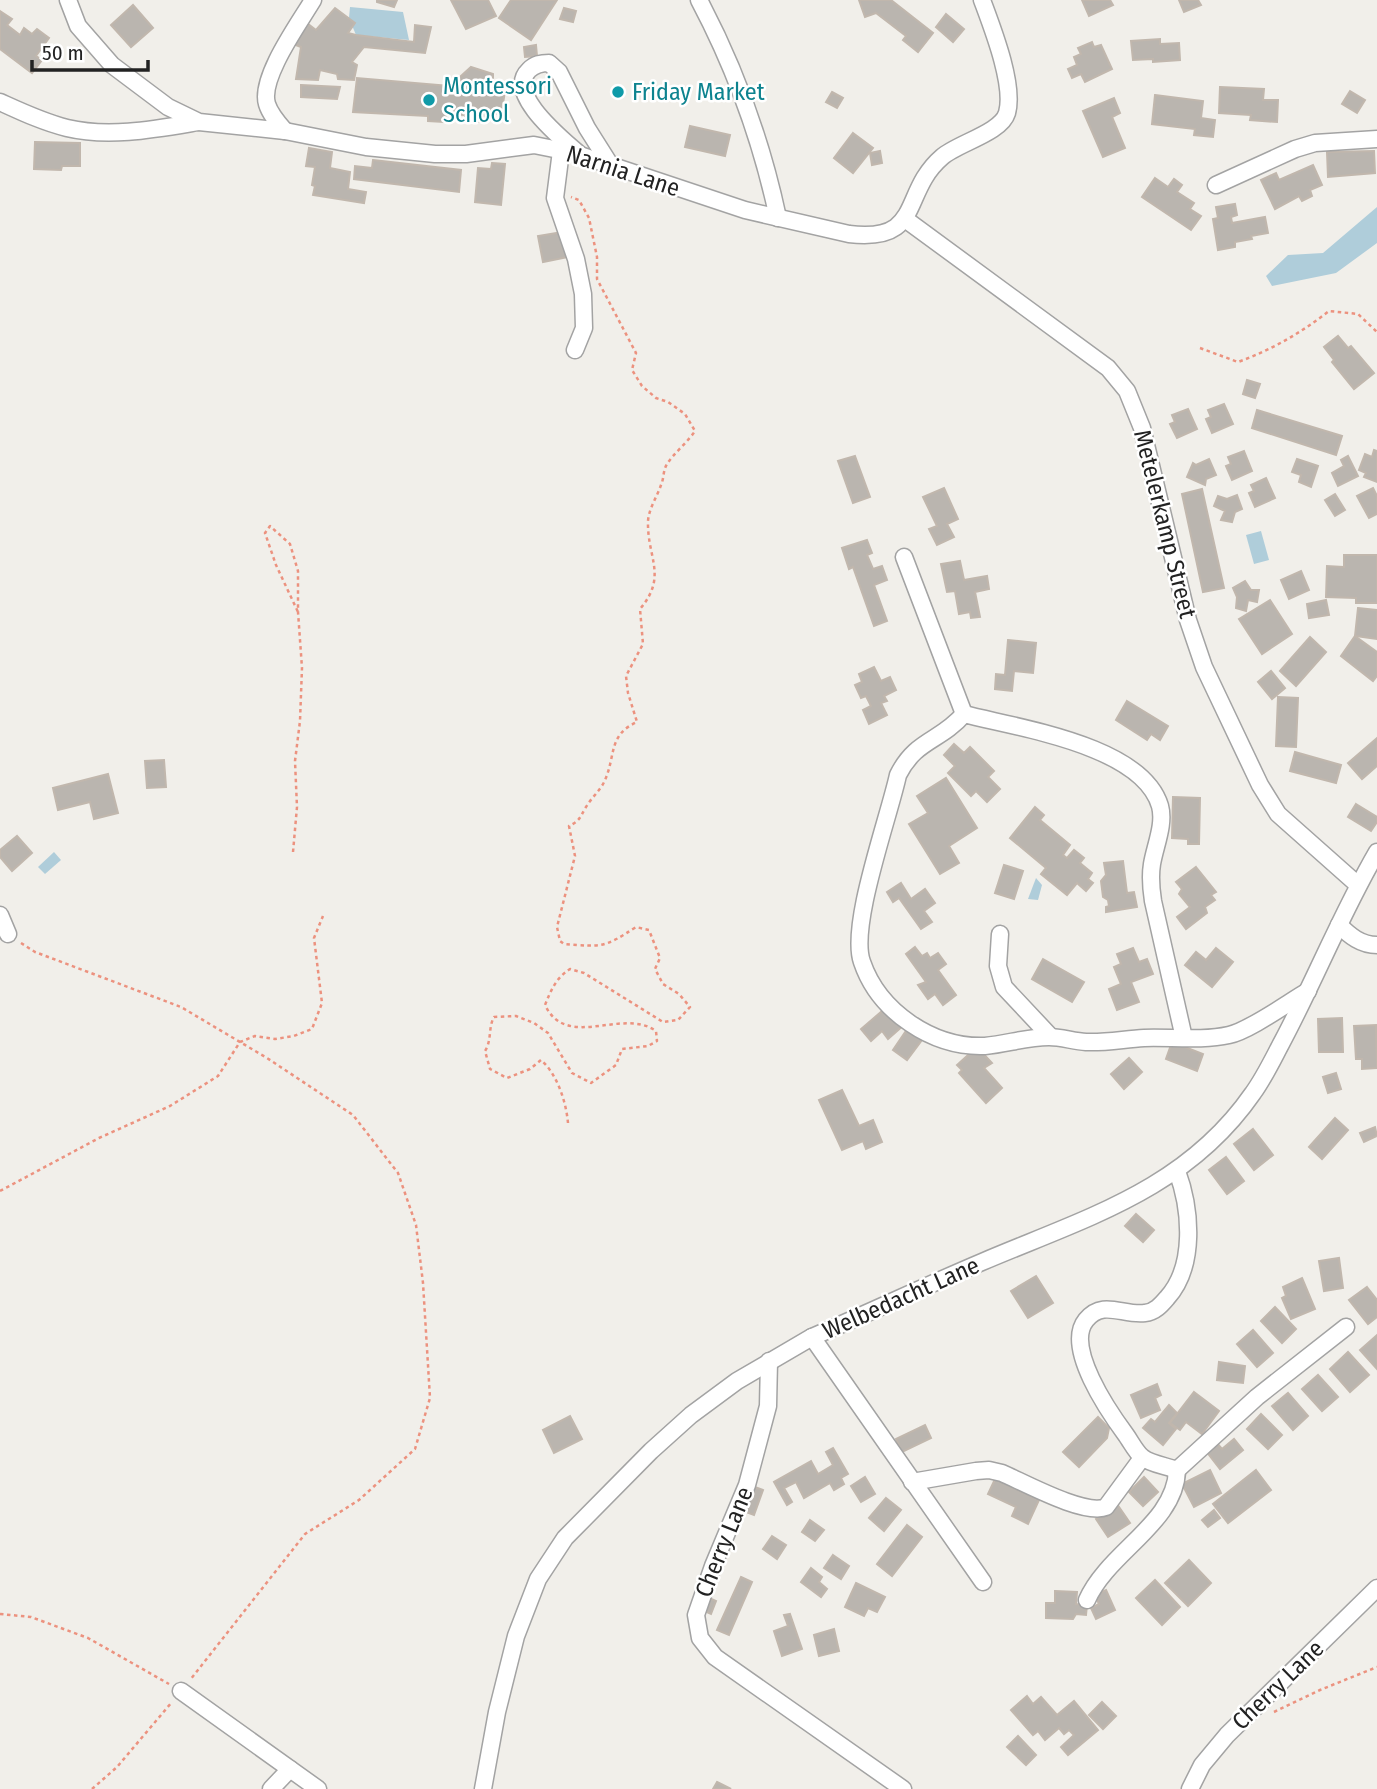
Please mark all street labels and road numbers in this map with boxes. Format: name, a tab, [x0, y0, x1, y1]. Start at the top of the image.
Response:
street label: Narnia Lane	[563, 140, 683, 202]
street label: Metelerkamp Street	[1128, 427, 1202, 621]
street label: Welbedacht Lane	[818, 1251, 984, 1345]
street label: Cherry Lane	[689, 1483, 759, 1601]
street label: Cherry Lane	[1226, 1635, 1330, 1735]

